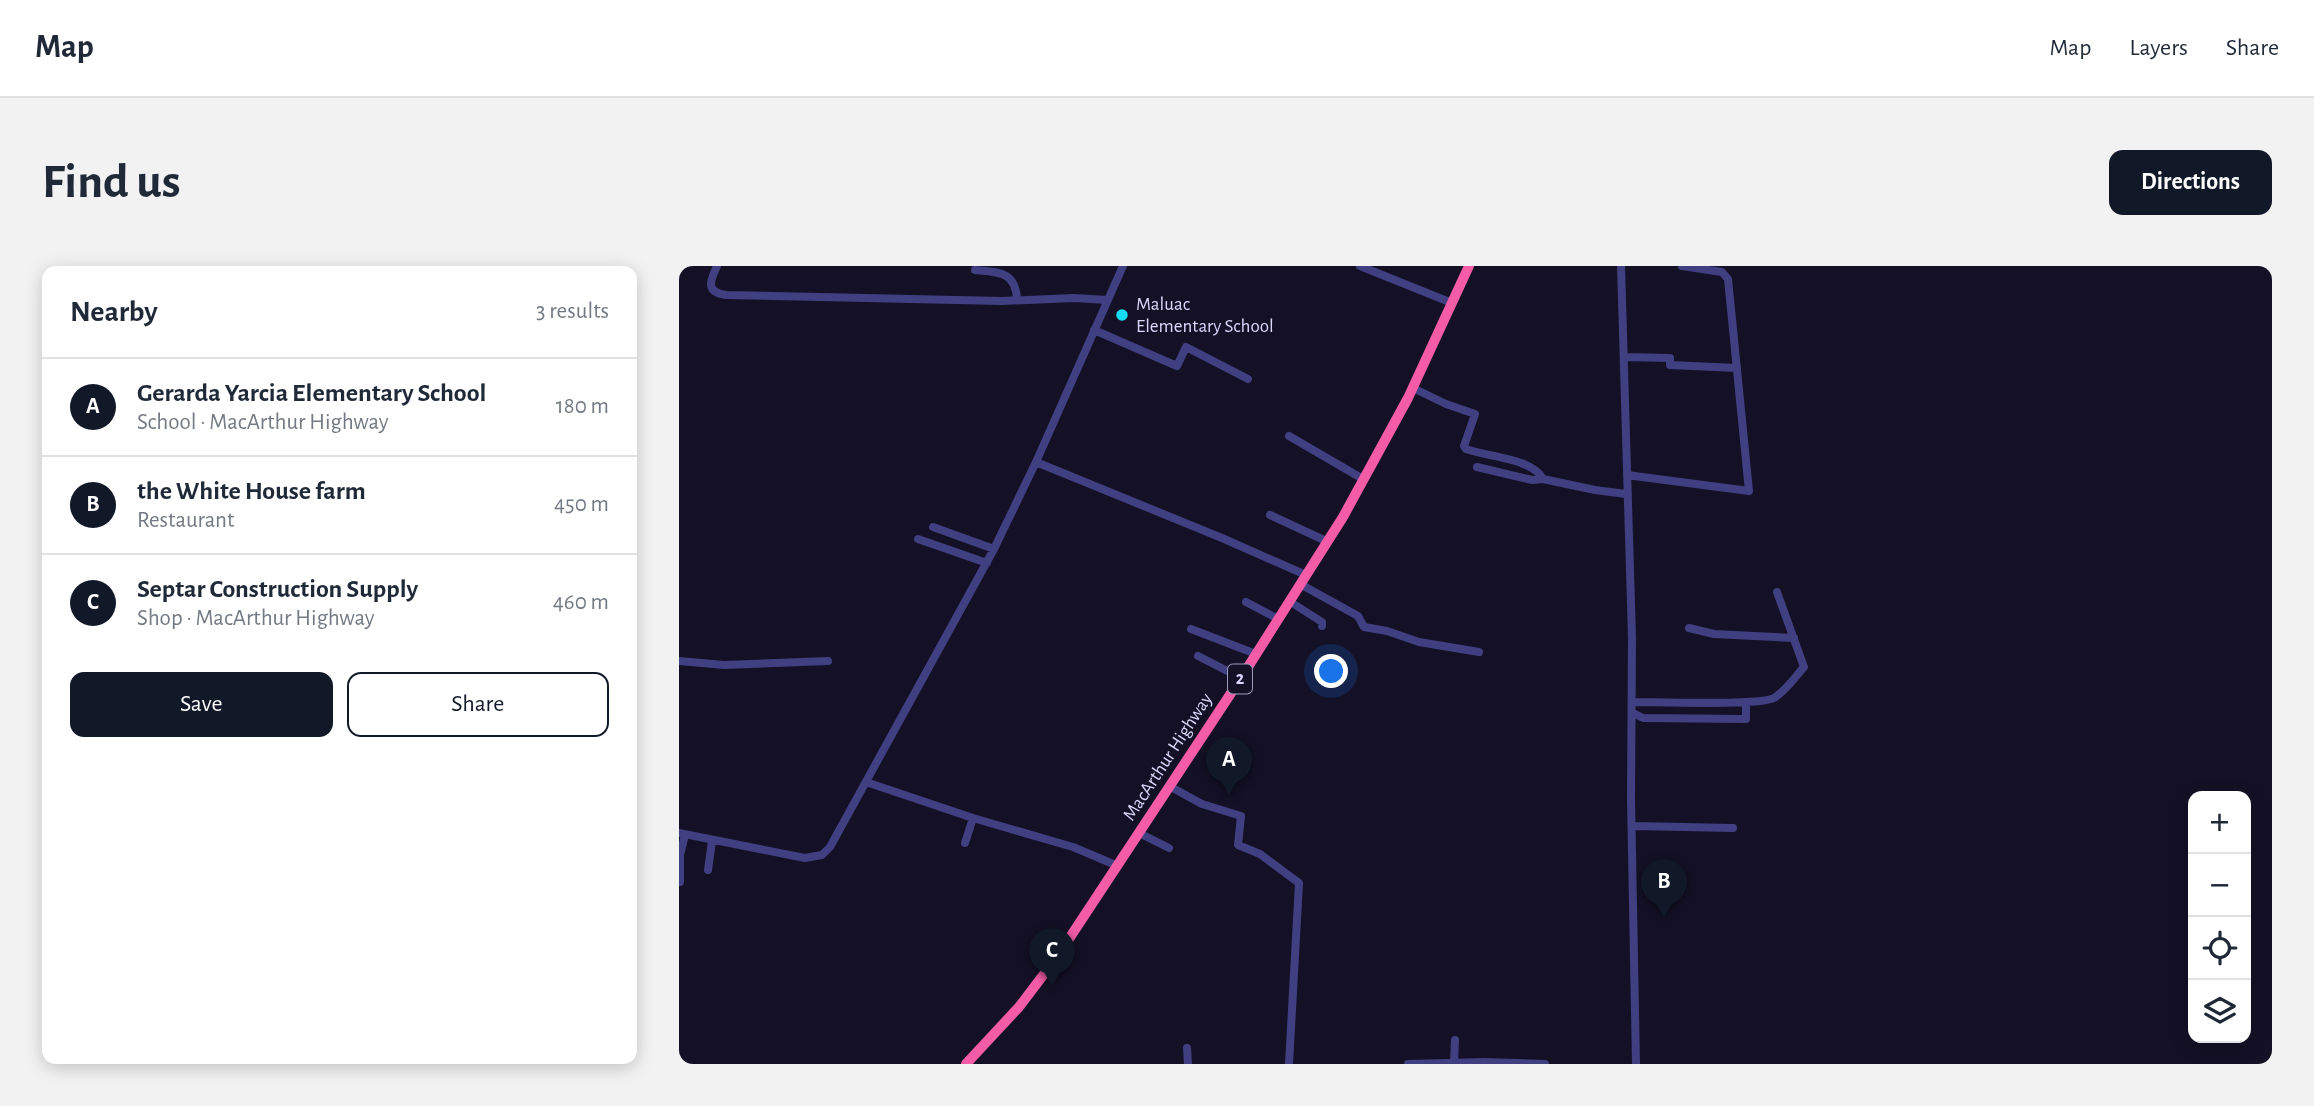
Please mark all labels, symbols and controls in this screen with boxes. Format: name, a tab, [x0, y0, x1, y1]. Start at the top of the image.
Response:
text: Map	[35, 31, 94, 64]
text: Map	[2049, 36, 2091, 60]
text: Layers	[2129, 36, 2188, 60]
text: Share	[2226, 36, 2279, 60]
button: Directions	[2109, 150, 2272, 215]
text: Find us	[42, 158, 181, 207]
place label: Maluac Elementary School	[1136, 295, 1274, 336]
text: Nearby	[70, 297, 158, 327]
text: 3 results	[536, 300, 609, 323]
marker: Maluac Elementary School	[1114, 307, 1130, 323]
text: Gerarda Yarcia Elementary School	[137, 380, 486, 406]
text: A	[86, 395, 100, 418]
text: 180 m	[556, 395, 609, 418]
text: School · MacArthur Highway	[137, 411, 389, 434]
text: the White House farm	[137, 478, 366, 504]
text: B	[86, 493, 100, 516]
text: 450 m	[554, 493, 609, 516]
text: Restaurant	[137, 509, 234, 532]
text: Septar Construction Supply	[137, 576, 418, 602]
text: C	[87, 591, 99, 614]
text: 460 m	[553, 591, 609, 614]
text: Shop · MacArthur Highway	[137, 607, 375, 630]
your location	[1314, 654, 1348, 688]
road number: 2	[1228, 664, 1252, 694]
button: Save	[70, 672, 333, 737]
button: Share	[347, 672, 609, 737]
street label: MacArthur Highway	[1120, 690, 1216, 824]
pin: A	[1206, 737, 1252, 795]
map controls	[2188, 791, 2251, 1043]
button: +	[2188, 791, 2251, 854]
button: −	[2188, 854, 2251, 917]
pin: B	[1641, 859, 1687, 917]
button: locate	[2188, 917, 2251, 980]
pin: C	[1029, 928, 1075, 986]
button: layers	[2188, 980, 2251, 1043]

